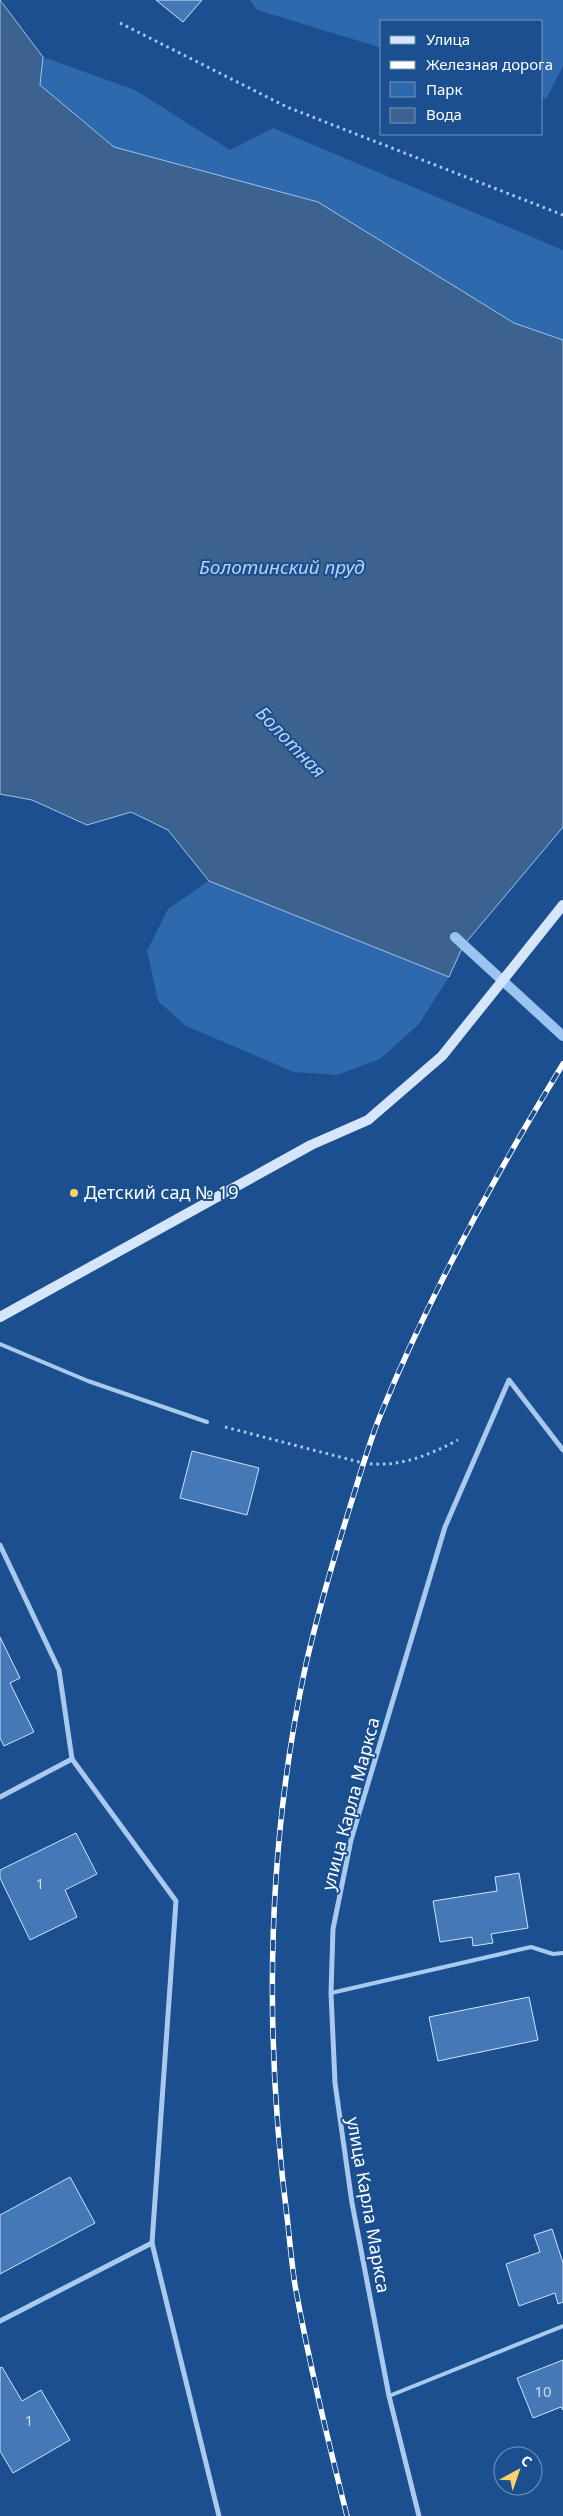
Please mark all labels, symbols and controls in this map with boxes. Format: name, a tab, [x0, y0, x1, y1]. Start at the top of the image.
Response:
legend	[380, 20, 543, 135]
text: Улица	[426, 29, 470, 49]
text: Железная дорога	[426, 54, 553, 74]
text: Парк	[426, 79, 462, 99]
text: Вода	[426, 104, 462, 124]
water label: Болотинский пруд	[199, 554, 365, 580]
water label: Болотная	[250, 701, 332, 784]
place label: Детский сад № 19	[84, 1180, 239, 1204]
marker: Детский сад № 19	[68, 1187, 80, 1199]
street label: улица Карла Маркса	[315, 1715, 385, 1893]
house number: 1	[36, 1873, 44, 1893]
street label: улица Карла Маркса	[342, 2115, 396, 2295]
house number: 10	[534, 2381, 552, 2401]
house number: 1	[25, 2410, 33, 2430]
north arrow	[493, 2446, 543, 2496]
text: С	[517, 2450, 536, 2471]

